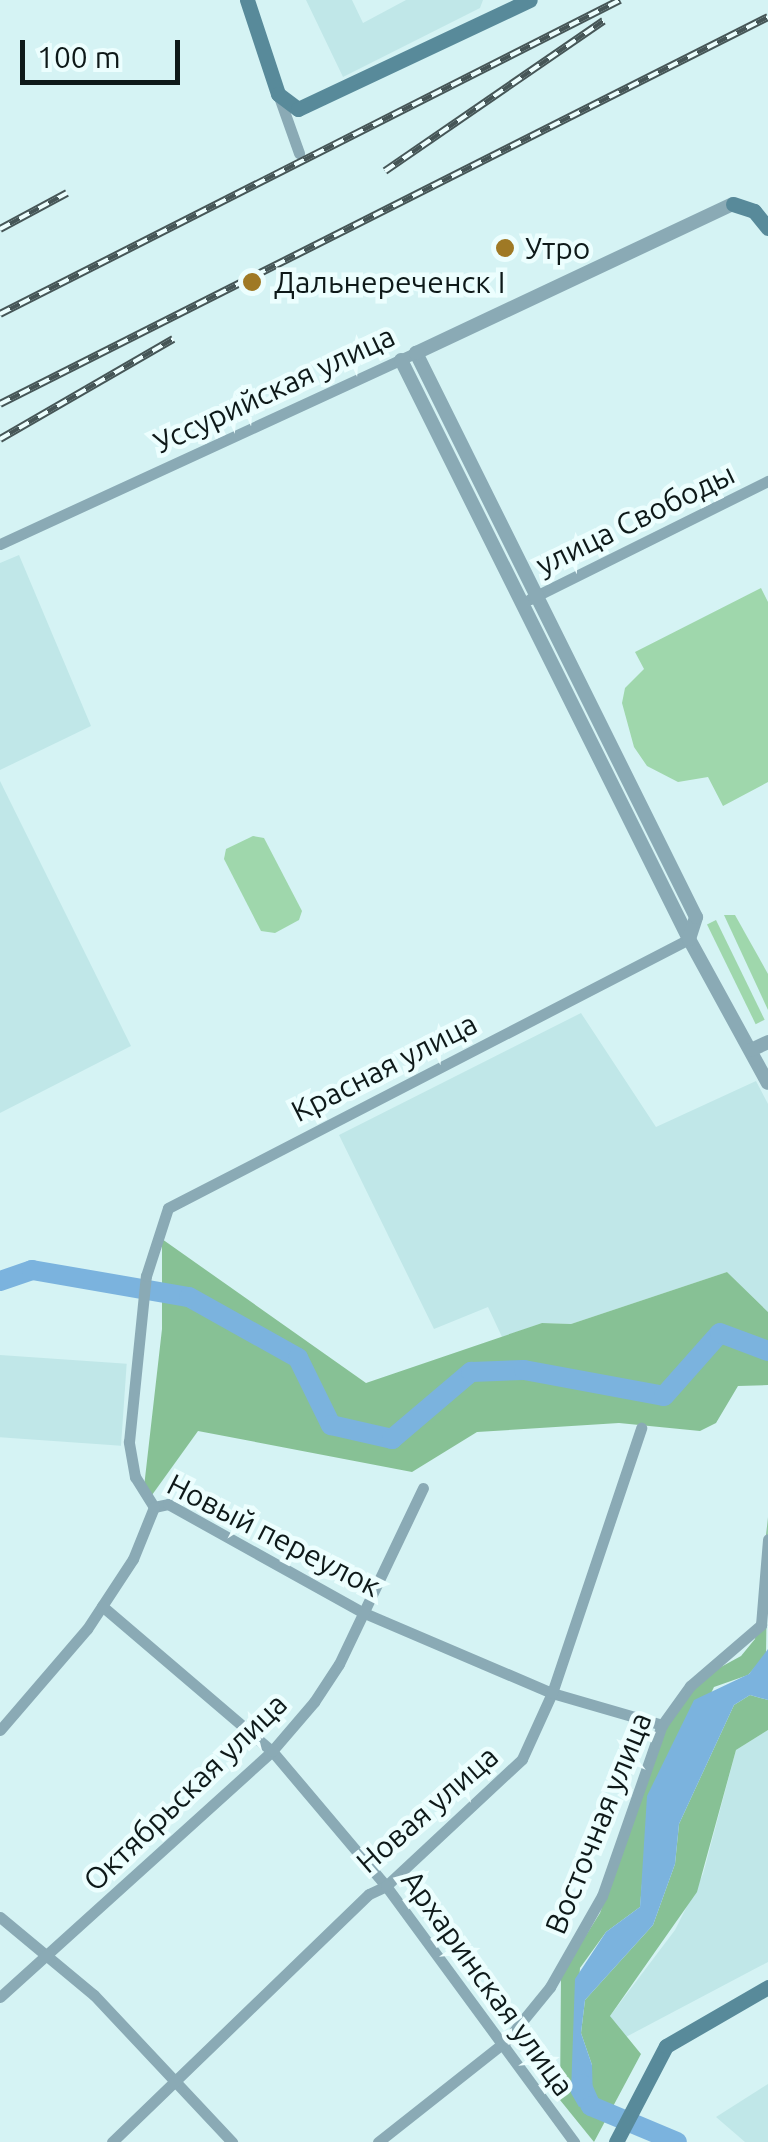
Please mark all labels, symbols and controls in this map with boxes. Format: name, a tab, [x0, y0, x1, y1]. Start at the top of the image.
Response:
scale bar	[25, 20, 185, 82]
text: 100 m	[37, 40, 121, 74]
place label: Утро	[525, 230, 590, 266]
marker: Утро	[494, 237, 516, 259]
place label: Дальнереченск I	[274, 264, 505, 300]
marker: Дальнереченск I	[239, 269, 265, 295]
street label: Уссурийская улица	[148, 317, 400, 461]
street label: улица Свободы	[530, 455, 740, 583]
street label: Красная улица	[285, 1005, 483, 1129]
street label: Новый переулок	[161, 1466, 387, 1604]
street label: Октябрьская улица	[76, 1686, 294, 1898]
street label: Восточная улица	[537, 1707, 659, 1939]
street label: Новая улица	[349, 1738, 505, 1880]
street label: Архаринская улица	[394, 1863, 582, 2103]

